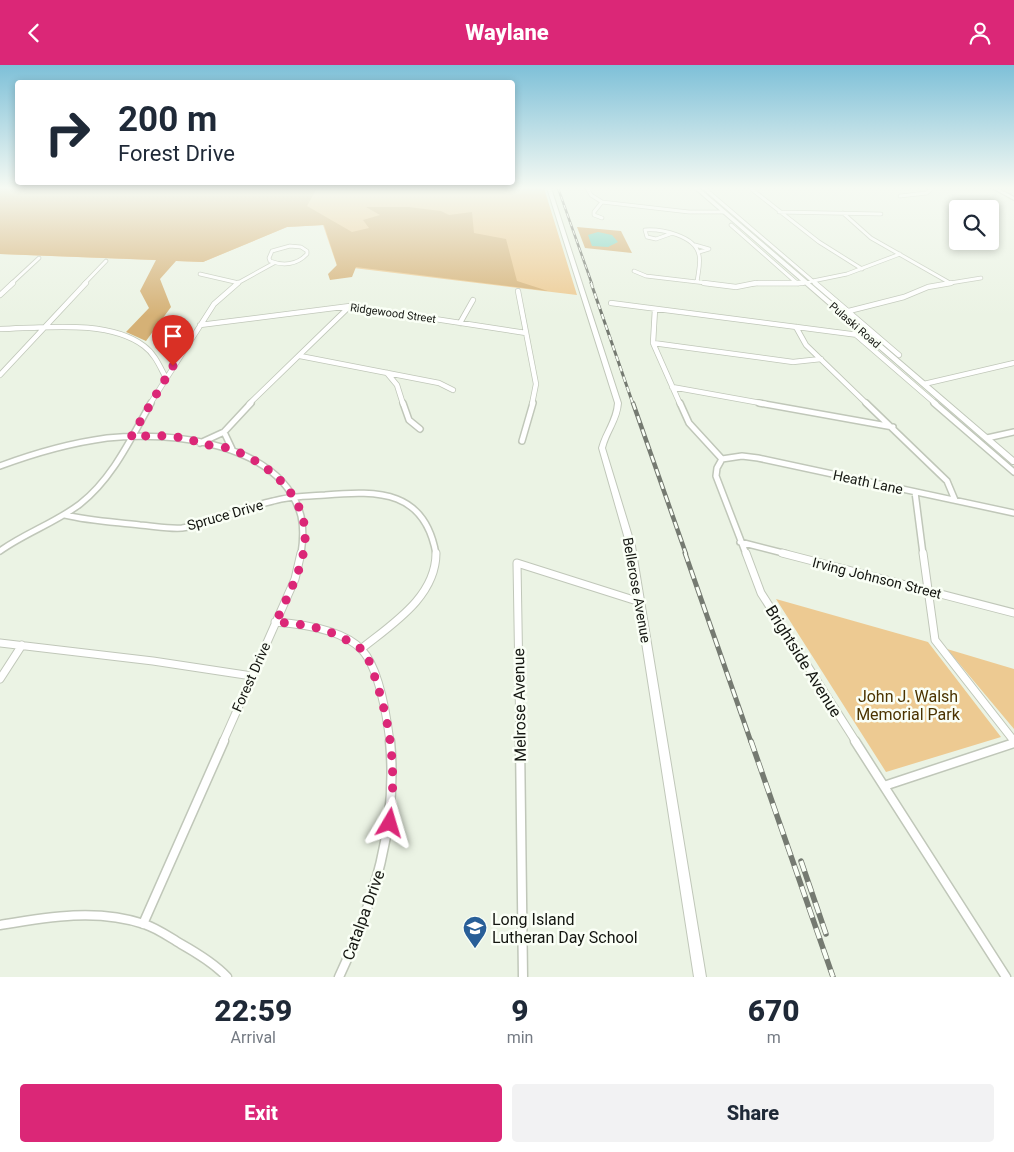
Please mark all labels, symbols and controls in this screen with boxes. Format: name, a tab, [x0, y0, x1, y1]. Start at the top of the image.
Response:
icon: back	[20, 19, 48, 47]
icon: person	[966, 19, 994, 47]
text: Waylane	[465, 20, 549, 45]
text: 200 m	[118, 99, 217, 140]
icon: right	[35, 100, 100, 165]
text: Forest Drive	[118, 141, 235, 166]
map controls	[949, 200, 999, 250]
button: search	[949, 200, 999, 250]
street label: Pulaski Road	[826, 300, 883, 351]
street label: Ridgewood Street	[349, 301, 437, 326]
pin	[152, 315, 194, 366]
icon: arrive	[159, 322, 187, 350]
street label: Heath Lane	[832, 467, 904, 497]
street label: Spruce Drive	[185, 497, 265, 533]
street label: Bellerose Avenue	[620, 536, 654, 644]
street label: Irving Johnson Street	[811, 554, 944, 602]
street label: Brightside Avenue	[762, 602, 846, 721]
street label: Forest Drive	[229, 640, 273, 714]
street label: Melrose Avenue	[509, 648, 530, 762]
park label: John J. Walsh Memorial Park	[856, 687, 961, 724]
position arrow	[363, 796, 415, 848]
street label: Catalpa Drive	[338, 867, 389, 963]
place label: Long Island Lutheran Day School	[492, 910, 638, 947]
school or university icon: Long Island Lutheran Day School	[462, 915, 488, 949]
text: 22:59	[214, 993, 292, 1028]
text: 9	[511, 993, 529, 1028]
text: 670	[748, 993, 800, 1028]
text: Arrival	[231, 1028, 276, 1047]
text: min	[507, 1028, 533, 1047]
text: m	[767, 1028, 781, 1047]
button: Exit	[20, 1084, 502, 1142]
button: Share	[512, 1084, 994, 1142]

